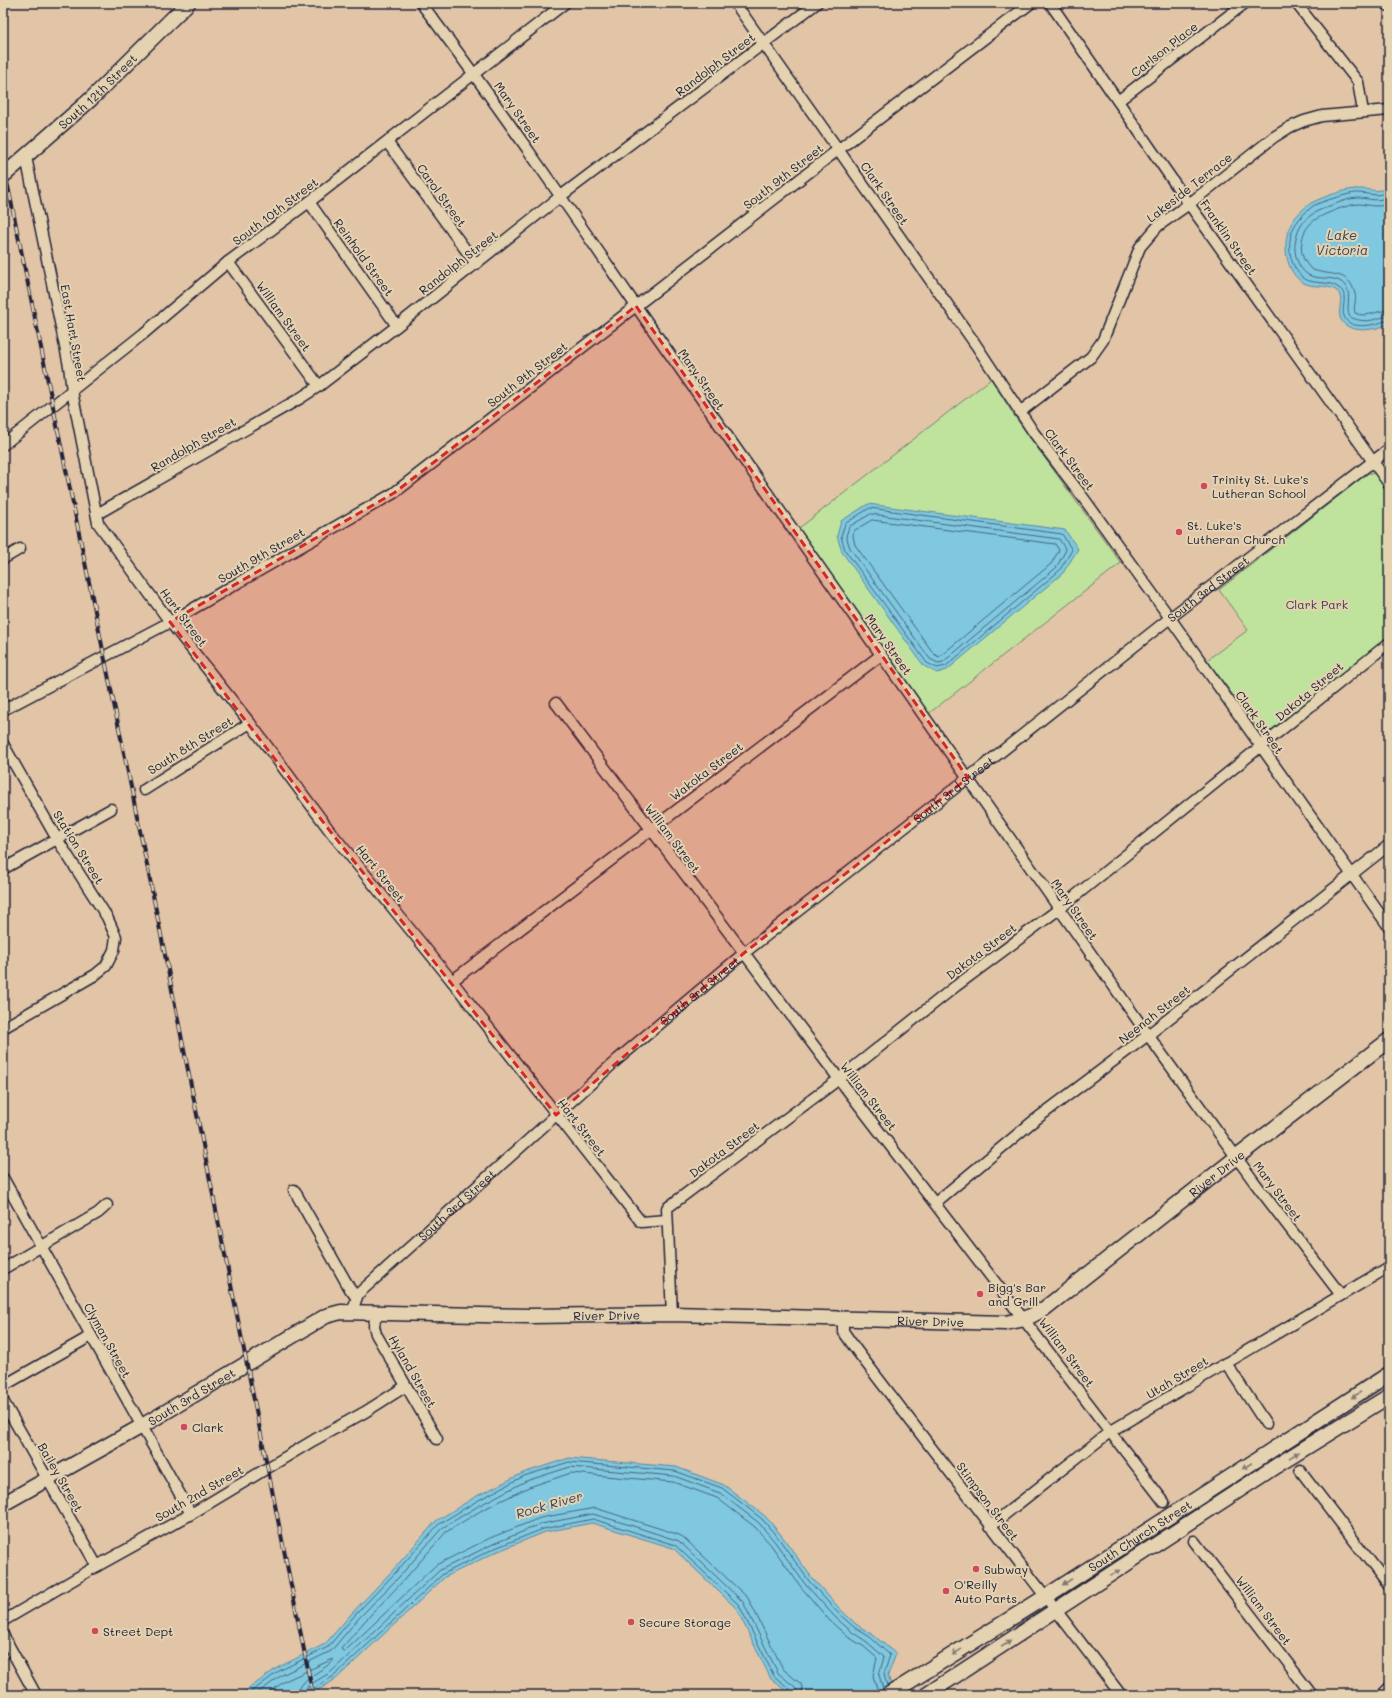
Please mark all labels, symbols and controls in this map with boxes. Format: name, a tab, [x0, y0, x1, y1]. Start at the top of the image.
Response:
street label: Carlson Place	[1127, 18, 1201, 80]
street label: Randolph Street	[672, 29, 758, 99]
street label: South 12th Street	[55, 50, 140, 132]
street label: Mary Street	[491, 78, 545, 146]
street label: South 9th Street	[740, 140, 826, 212]
street label: Lakeside Terrace	[1143, 149, 1235, 225]
street label: Clark Street	[857, 158, 913, 228]
street label: Carol Street	[414, 160, 470, 230]
street label: South 10th Street	[229, 174, 321, 248]
street label: Franklin Street	[1197, 196, 1261, 278]
street label: Reinhold Street	[330, 215, 398, 299]
street label: Randolph Street	[415, 226, 501, 298]
water label: Lake Victoria	[1316, 226, 1368, 258]
street label: William Street	[253, 278, 315, 354]
street label: East Hart Street	[58, 283, 90, 383]
street label: South 9th Street	[484, 338, 570, 410]
street label: Mary Street	[675, 345, 729, 413]
street label: Randolph Street	[148, 413, 238, 475]
street label: Clark Street	[1041, 425, 1099, 493]
place label: Trinity St. Luke's Lutheran School	[1212, 471, 1309, 501]
marker: Trinity St. Luke's Lutheran School	[1199, 481, 1209, 491]
place label: St. Luke's Lutheran Church	[1187, 517, 1285, 547]
street label: South 9th Street	[215, 524, 307, 586]
marker: St. Luke's Lutheran Church	[1174, 527, 1184, 537]
street label: South 3rd Street	[1164, 552, 1252, 625]
street label: Hart Street	[157, 584, 211, 650]
park label: Clark Park	[1286, 596, 1348, 612]
street label: Mary Street	[862, 610, 916, 678]
street label: Dakota Street	[1272, 658, 1346, 724]
street label: Clark Street	[1232, 687, 1288, 757]
street label: South 8th Street	[144, 712, 236, 778]
street label: Wakoka Street	[666, 738, 746, 804]
street label: South 3rd Street	[910, 752, 997, 826]
street label: William Street	[642, 800, 704, 876]
street label: Station Street	[50, 807, 108, 887]
street label: Hart Street	[353, 841, 409, 905]
street label: Mary Street	[1048, 875, 1102, 943]
street label: Dakota Street	[943, 919, 1019, 983]
street label: South 3rd Street	[656, 952, 743, 1028]
street label: Neenah Street	[1115, 981, 1193, 1047]
street label: William Street	[837, 1058, 901, 1134]
street label: Hart Street	[554, 1095, 610, 1159]
street label: Dakota Street	[686, 1117, 762, 1181]
street label: River Drive	[1185, 1146, 1248, 1200]
street label: Mary Street	[1250, 1158, 1306, 1224]
street label: South 3rd Street	[415, 1166, 499, 1244]
place label: Bigg's Bar and Grill	[988, 1279, 1046, 1309]
marker: Bigg's Bar and Grill	[975, 1289, 985, 1299]
street label: Clyman Street	[81, 1300, 135, 1380]
street label: River Drive	[573, 1306, 640, 1323]
street label: River Drive	[897, 1312, 964, 1330]
street label: William Street	[1036, 1314, 1098, 1390]
street label: Hyland Street	[386, 1332, 440, 1410]
street label: Utah Street	[1143, 1352, 1211, 1402]
street label: South 3rd Street	[145, 1364, 238, 1429]
one-way arrow	[1350, 1392, 1362, 1399]
place label: Clark	[192, 1419, 223, 1435]
marker: Clark	[179, 1422, 189, 1432]
street label: Bailey Street	[35, 1440, 87, 1514]
one-way arrow	[1288, 1452, 1300, 1459]
street label: Stimpson Street	[953, 1459, 1023, 1543]
street label: South 2nd Street	[152, 1461, 246, 1525]
one-way arrow	[1242, 1462, 1252, 1470]
water label: Rock River	[514, 1486, 585, 1522]
street label: South Church Street	[1085, 1496, 1195, 1575]
place label: Subway	[984, 1561, 1028, 1577]
marker: Subway	[971, 1564, 981, 1574]
one-way arrow	[1109, 1569, 1121, 1576]
street label: William Street	[1233, 1572, 1295, 1648]
place label: O'Reilly Auto Parts	[954, 1576, 1017, 1606]
one-way arrow	[1062, 1578, 1072, 1586]
marker: O'Reilly Auto Parts	[941, 1586, 951, 1596]
place label: Secure Storage	[639, 1614, 731, 1630]
marker: Secure Storage	[626, 1617, 636, 1627]
place label: Street Dept	[103, 1623, 173, 1639]
marker: Street Dept	[90, 1626, 100, 1636]
one-way arrow	[1000, 1640, 1012, 1647]
one-way arrow	[951, 1648, 963, 1655]

